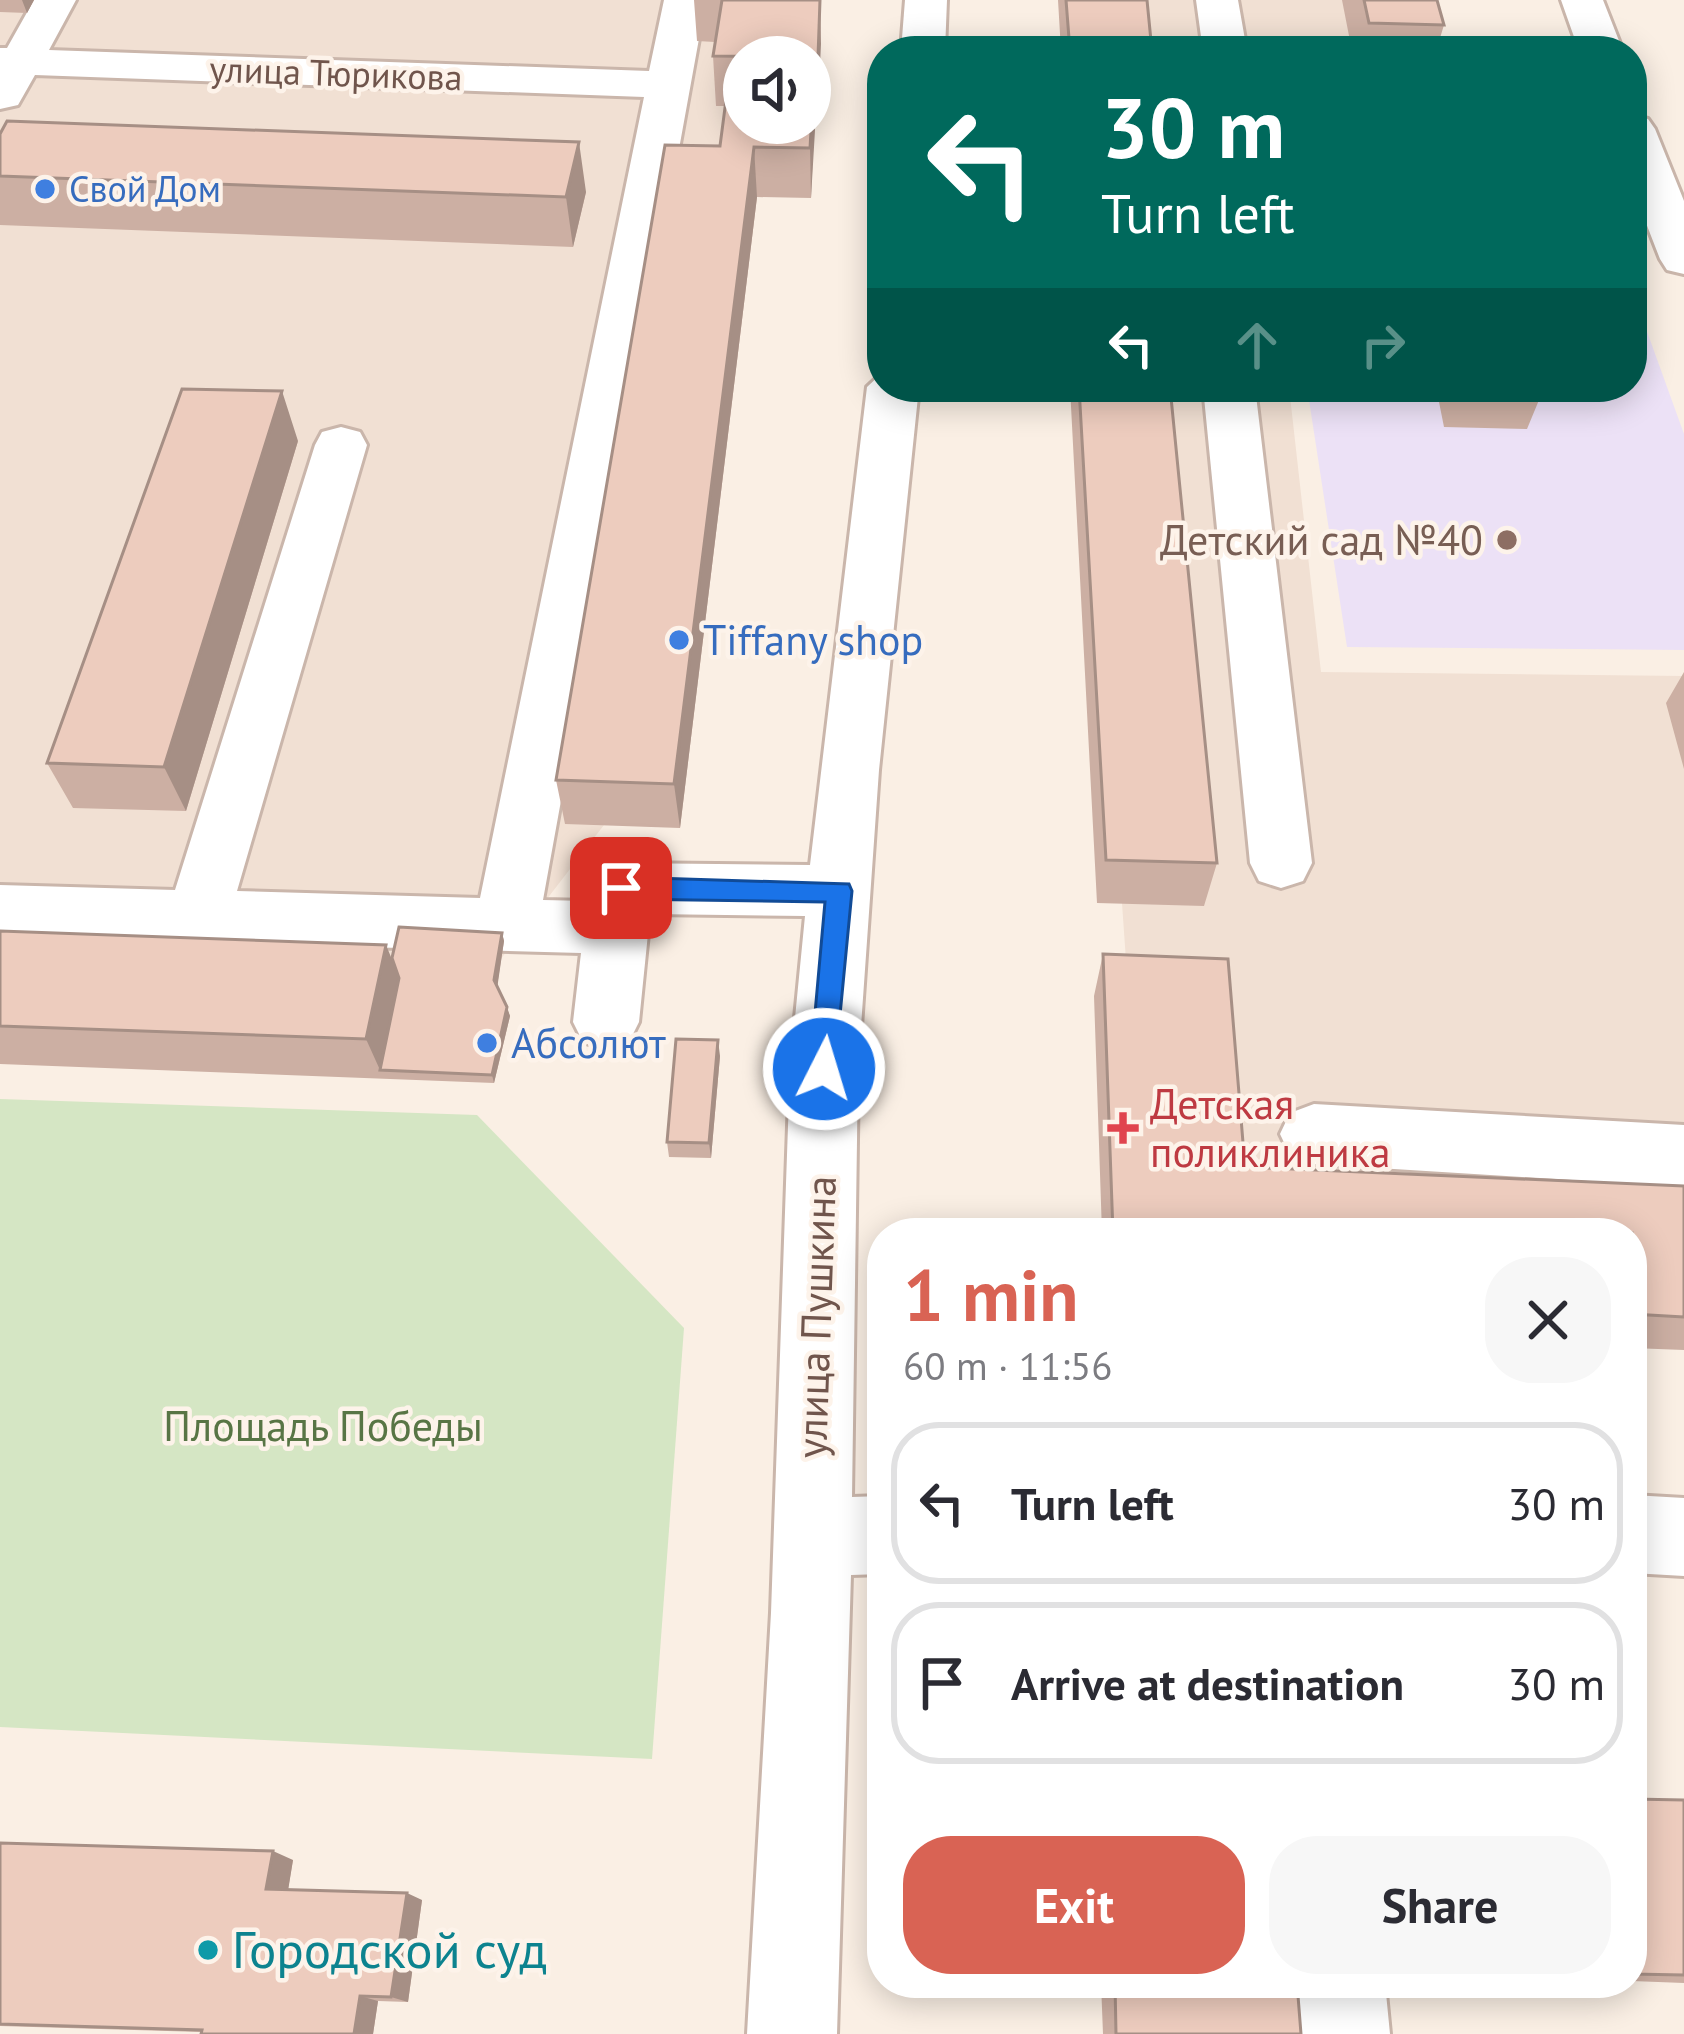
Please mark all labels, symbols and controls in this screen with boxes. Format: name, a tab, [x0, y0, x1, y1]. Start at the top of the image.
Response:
map controls	[723, 36, 831, 144]
button: sound	[723, 36, 831, 144]
street label: улица Тюрикова	[209, 45, 463, 100]
text: 30 m	[1101, 72, 1285, 181]
icon: left	[903, 84, 1059, 240]
place label: Свой Дом	[69, 165, 221, 212]
marker: Свой Дом	[32, 176, 58, 202]
text: Turn left	[1101, 178, 1295, 248]
icon: left	[1098, 312, 1164, 378]
icon: ahead	[1224, 312, 1290, 378]
icon: right	[1350, 312, 1416, 378]
place label: Детский сад №40	[1160, 512, 1483, 567]
marker: Детский сад №40	[1494, 527, 1520, 553]
place label: Tiffany shop	[703, 612, 923, 667]
marker: Tiffany shop	[666, 627, 692, 653]
pin	[570, 837, 672, 939]
icon: arrive	[588, 855, 654, 921]
position arrow	[761, 1006, 887, 1132]
place label: Абсолют	[511, 1015, 666, 1070]
marker: Абсолют	[474, 1030, 500, 1056]
place label: Детская поликлиника	[1150, 1076, 1391, 1179]
marker: Детская поликлиника	[1107, 1112, 1139, 1144]
street label: улица Пушкина	[783, 1175, 848, 1459]
text: 1 min	[903, 1248, 1079, 1341]
button: close	[1485, 1257, 1611, 1383]
text: 60 m · 11:56	[903, 1340, 1112, 1391]
park label: Площадь Победы	[163, 1398, 483, 1453]
icon: left	[909, 1470, 975, 1536]
text: Turn left	[1011, 1474, 1174, 1532]
text: 30 m	[1507, 1474, 1605, 1532]
icon: arrive	[909, 1650, 975, 1716]
text: Arrive at destination	[1011, 1654, 1404, 1712]
text: 30 m	[1507, 1654, 1605, 1712]
button: Exit	[903, 1836, 1245, 1974]
button: Share	[1269, 1836, 1611, 1974]
place label: Городской суд	[232, 1916, 547, 1982]
marker: Городской суд	[195, 1937, 221, 1963]

